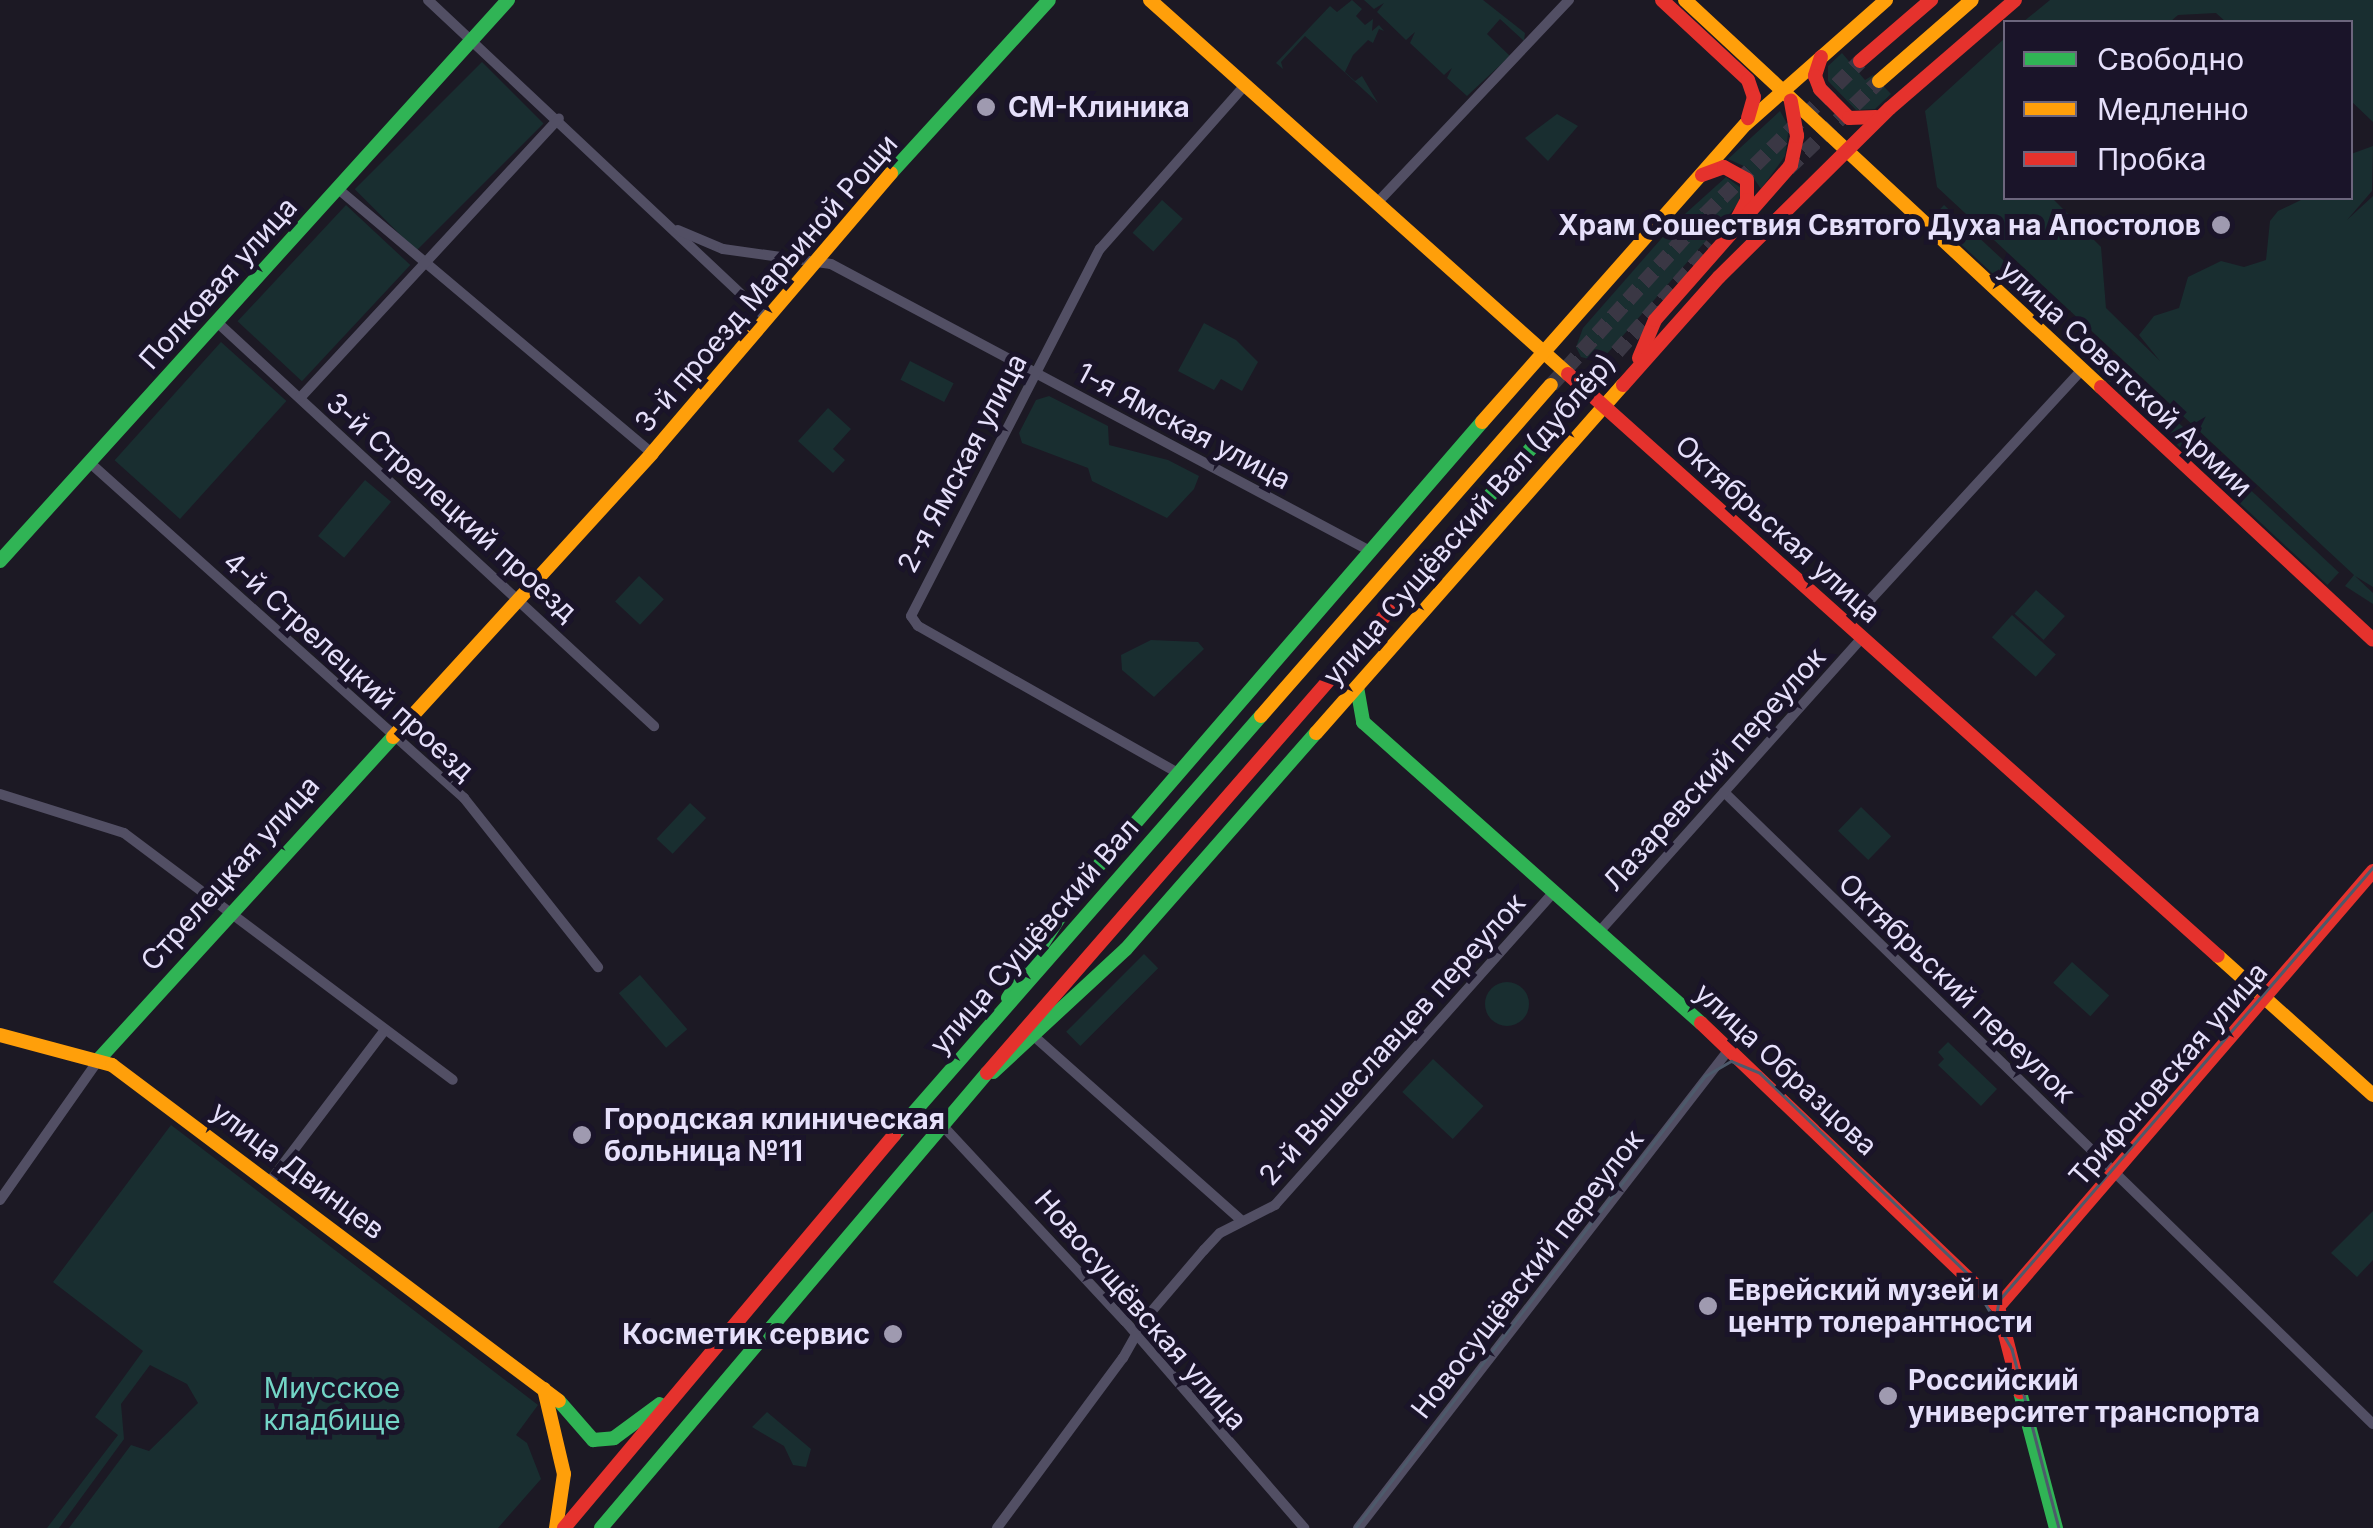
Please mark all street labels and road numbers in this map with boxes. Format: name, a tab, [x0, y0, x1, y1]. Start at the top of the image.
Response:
street label: 3-й проезд Марьиной Рощи	[628, 127, 904, 439]
street label: Полковая улица	[132, 190, 304, 376]
street label: улица Советской Армии	[1993, 252, 2259, 504]
street label: улица Сущёвский Вал (дублёр)	[1316, 346, 1622, 692]
street label: 2-я Ямская улица	[890, 348, 1034, 578]
street label: 1-я Ямская улица	[1071, 356, 1297, 496]
street label: 3-й Стрелецкий проезд	[320, 386, 584, 628]
street label: Октябрьская улица	[1669, 428, 1887, 630]
street label: 4-й Стрелецкий проезд	[217, 544, 481, 788]
street label: Лазаревский переулок	[1596, 640, 1832, 898]
street label: Стрелецкая улица	[134, 769, 326, 977]
street label: улица Сущёвский Вал	[923, 811, 1145, 1061]
street label: Октябрьский переулок	[1832, 867, 2082, 1109]
street label: 2-й Вышеславцев переулок	[1252, 886, 1532, 1192]
street label: Трифоновская улица	[2062, 955, 2274, 1193]
street label: улица Образцова	[1688, 976, 1884, 1162]
street label: улица Двинцев	[205, 1094, 391, 1246]
street label: Новосущёвский переулок	[1404, 1123, 1650, 1425]
street label: Новосущёвская улица	[1028, 1183, 1254, 1437]

